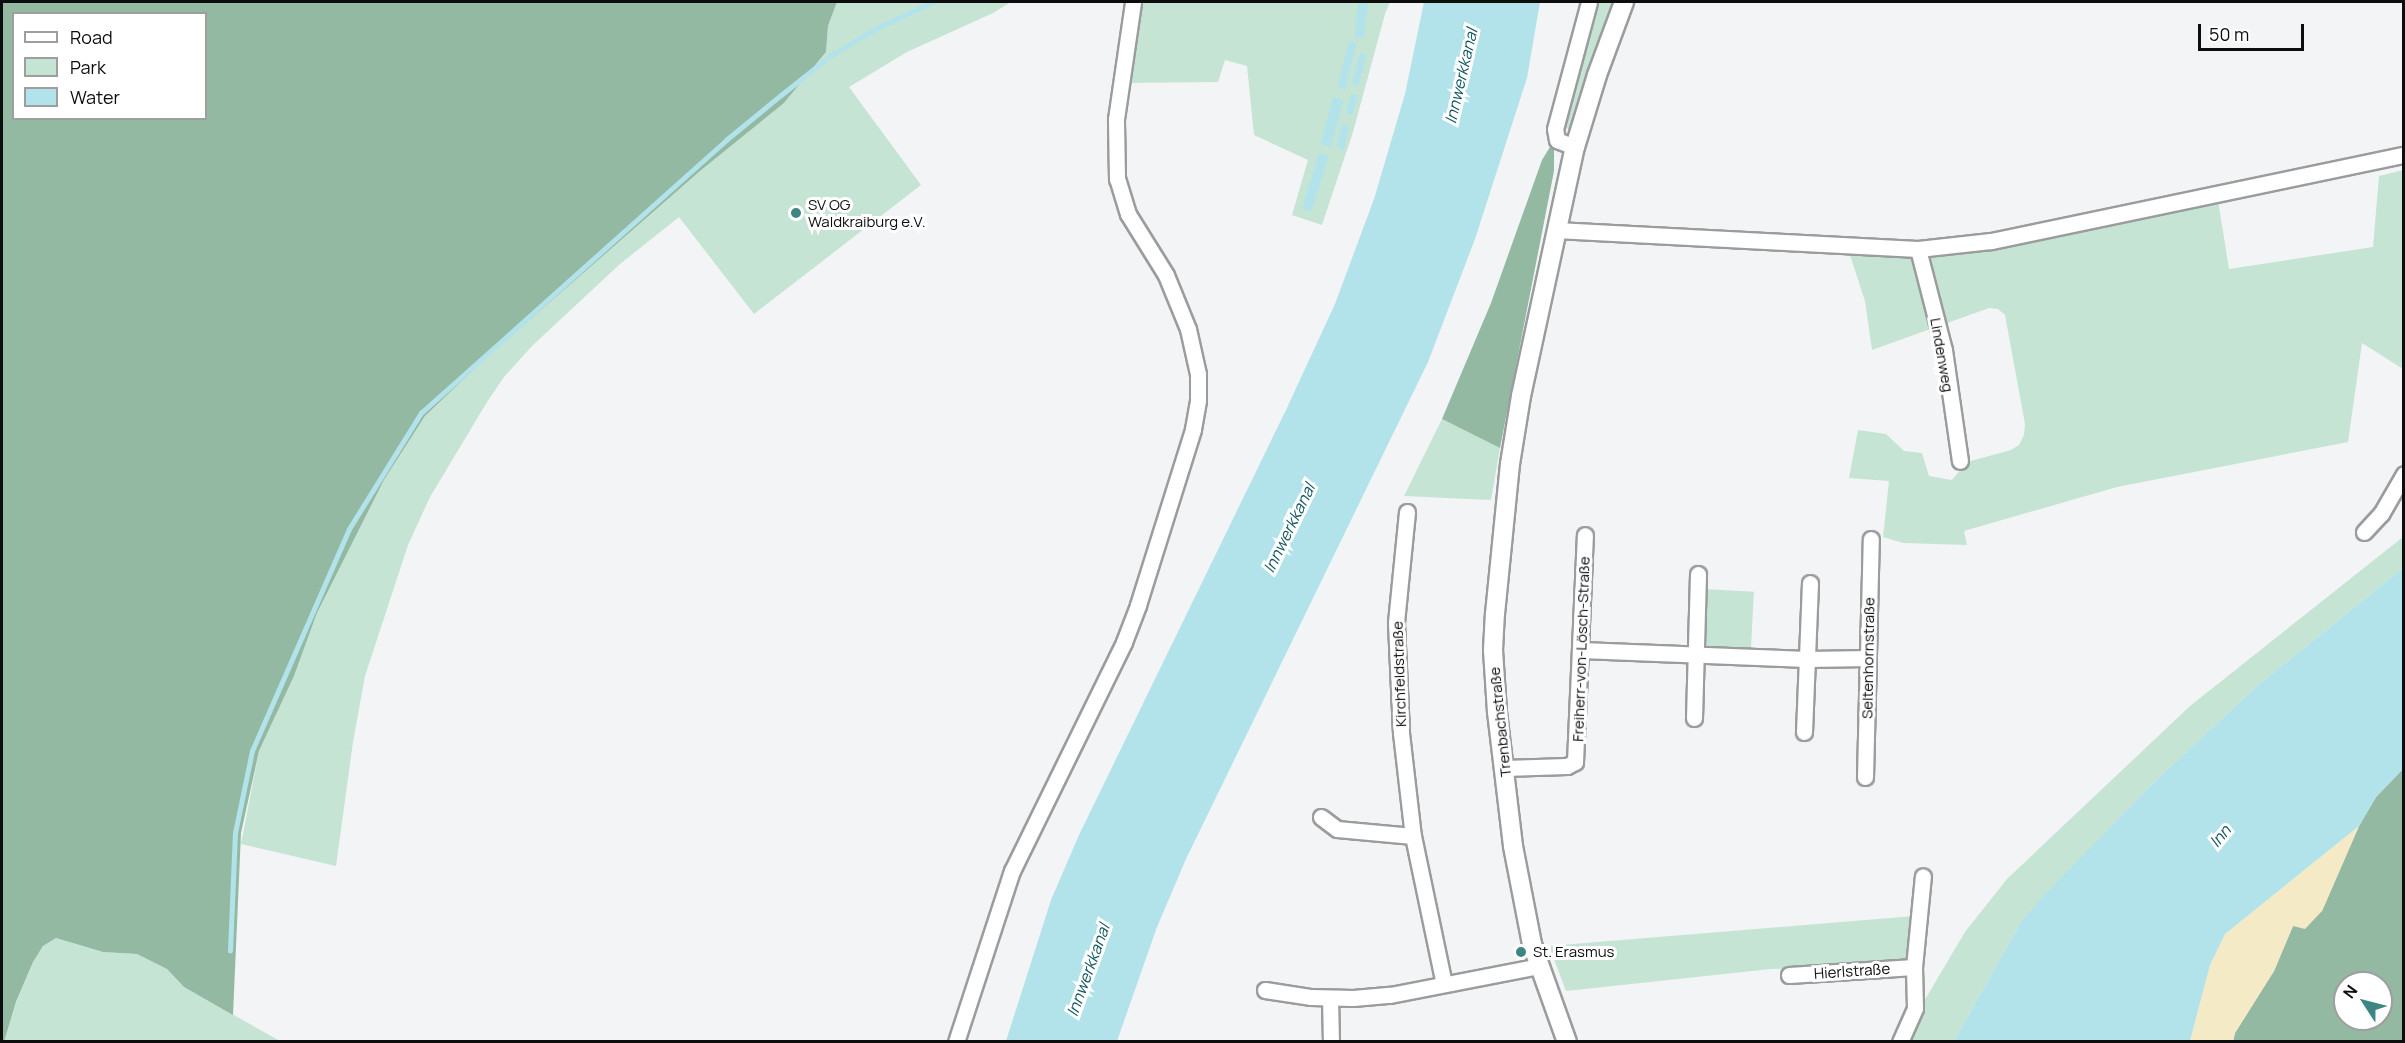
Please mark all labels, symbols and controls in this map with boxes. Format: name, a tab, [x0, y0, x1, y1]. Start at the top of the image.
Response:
legend	[12, 12, 207, 120]
scale bar	[2201, 12, 2308, 50]
text: 50 m	[2209, 22, 2249, 46]
text: Road	[70, 25, 113, 49]
water label: Innwerkkanal	[1441, 27, 1481, 125]
text: Park	[70, 55, 106, 79]
text: Water	[70, 85, 120, 109]
place label: SV OG Waldkraiburg e.V.	[808, 195, 925, 230]
marker: SV OG Waldkraiburg e.V.	[789, 206, 803, 220]
street label: Lindenweg	[1927, 316, 1957, 394]
water label: Innwerkkanal	[1259, 480, 1319, 576]
street label: Freiherr-von-Lösch-Straße	[1569, 556, 1593, 742]
street label: Seltenhornstraße	[1858, 597, 1878, 719]
street label: Kirchfeldstraße	[1388, 621, 1410, 727]
street label: Trenbachstraße	[1485, 666, 1515, 778]
water label: Inn	[2205, 821, 2235, 851]
water label: Innwerkkanal	[1062, 921, 1114, 1019]
place label: St. Erasmus	[1533, 943, 1614, 961]
marker: St. Erasmus	[1514, 945, 1528, 959]
street label: Hierlstraße	[1813, 959, 1891, 983]
north arrow	[2333, 971, 2393, 1031]
text: N	[2338, 980, 2362, 1003]

